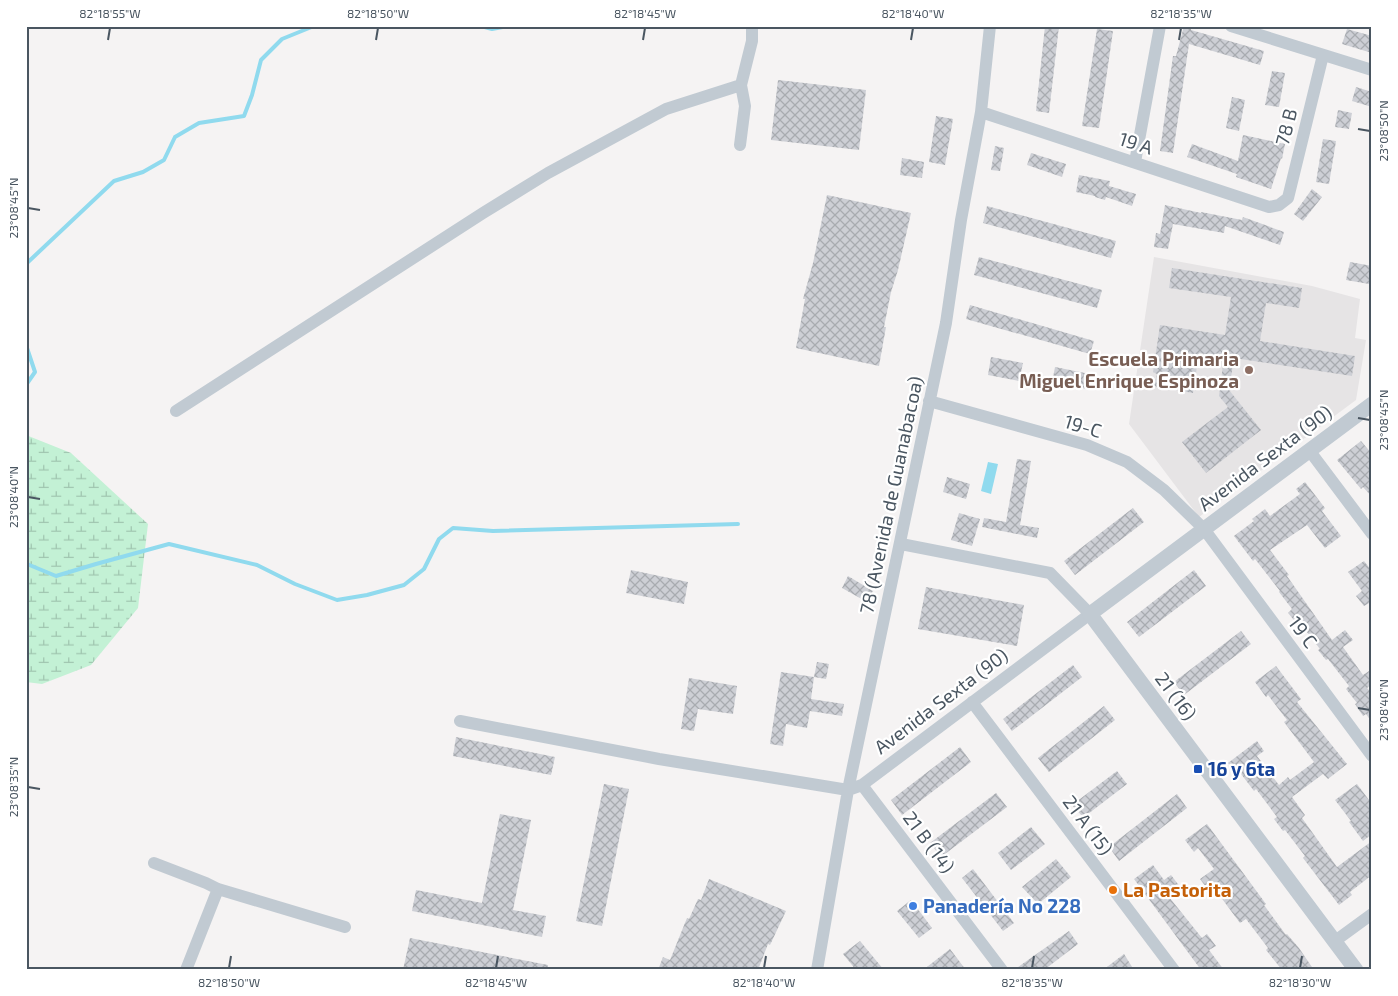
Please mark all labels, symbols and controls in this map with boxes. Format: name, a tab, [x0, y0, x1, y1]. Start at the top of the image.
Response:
text: 82°18'55"W	[79, 6, 141, 20]
text: 82°18'50"W	[347, 6, 409, 20]
text: 82°18'45"W	[614, 6, 676, 20]
text: 82°18'40"W	[882, 6, 944, 20]
text: 82°18'35"W	[1150, 6, 1212, 20]
text: 23°08'50"N	[1376, 100, 1390, 162]
street label: 78 B	[1270, 106, 1301, 148]
street label: 19 A	[1116, 126, 1156, 159]
text: 23°08'45"N	[6, 177, 20, 239]
place label: Escuela Primaria Miguel Enrique Espinoza	[1019, 347, 1239, 392]
marker: Escuela Primaria Miguel Enrique Espinoza	[1243, 364, 1255, 376]
street label: 78 (Avenida de Guanabacoa)	[854, 374, 927, 616]
text: 23°08'45"N	[1376, 389, 1390, 451]
street label: Avenida Sexta (90)	[1193, 400, 1336, 515]
street label: 19-C	[1062, 409, 1105, 442]
text: 23°08'40"N	[6, 466, 20, 528]
street label: 19 C	[1284, 611, 1323, 652]
street label: Avenida Sexta (90)	[869, 643, 1012, 758]
street label: 21 (16)	[1151, 667, 1202, 724]
text: 23°08'40"N	[1376, 679, 1390, 741]
text: 23°08'35"N	[6, 757, 20, 817]
place label: 16 y 6ta	[1208, 757, 1275, 781]
marker: 16 y 6ta	[1192, 763, 1204, 775]
street label: 21 A (15)	[1059, 790, 1118, 859]
street label: 21 B (14)	[899, 806, 960, 877]
place label: La Pastorita	[1123, 878, 1232, 901]
marker: La Pastorita	[1107, 884, 1119, 896]
place label: Panadería No 228	[923, 894, 1081, 917]
marker: Panadería No 228	[907, 900, 919, 912]
text: 82°18'50"W	[198, 975, 260, 989]
text: 82°18'45"W	[465, 975, 527, 989]
text: 82°18'40"W	[733, 975, 795, 989]
text: 82°18'35"W	[1001, 975, 1063, 989]
text: 82°18'30"W	[1269, 975, 1331, 989]

